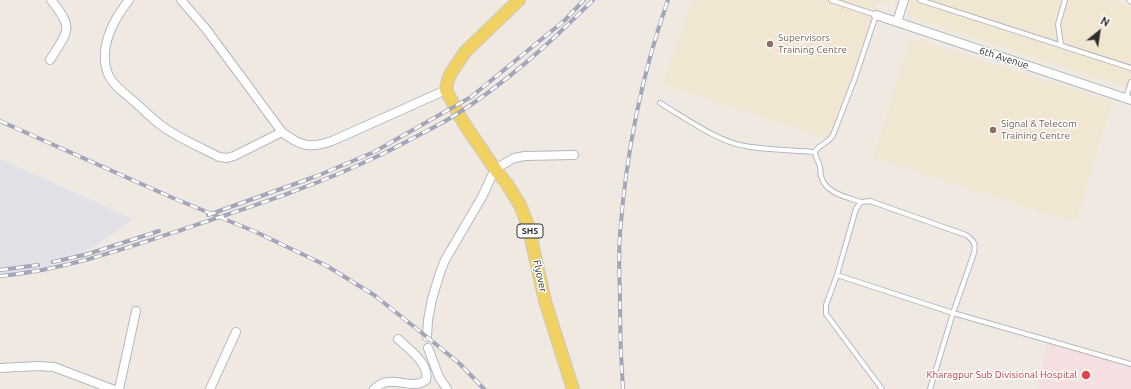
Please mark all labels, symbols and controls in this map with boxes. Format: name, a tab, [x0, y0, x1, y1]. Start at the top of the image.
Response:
north arrow	[1079, 12, 1119, 52]
text: N	[1098, 14, 1112, 29]
place label: Supervisors Training Centre	[778, 32, 847, 56]
marker: Supervisors Training Centre	[765, 39, 775, 49]
street label: 6th Avenue	[978, 44, 1030, 72]
place label: Signal & Telecom Training Centre	[1001, 118, 1077, 142]
marker: Signal & Telecom Training Centre	[988, 125, 998, 135]
road number: SH5	[517, 224, 543, 238]
street label: Flyover	[531, 259, 549, 293]
place label: Kharagpur Sub Divisional Hospital	[926, 369, 1077, 381]
marker: Kharagpur Sub Divisional Hospital	[1080, 369, 1092, 381]

